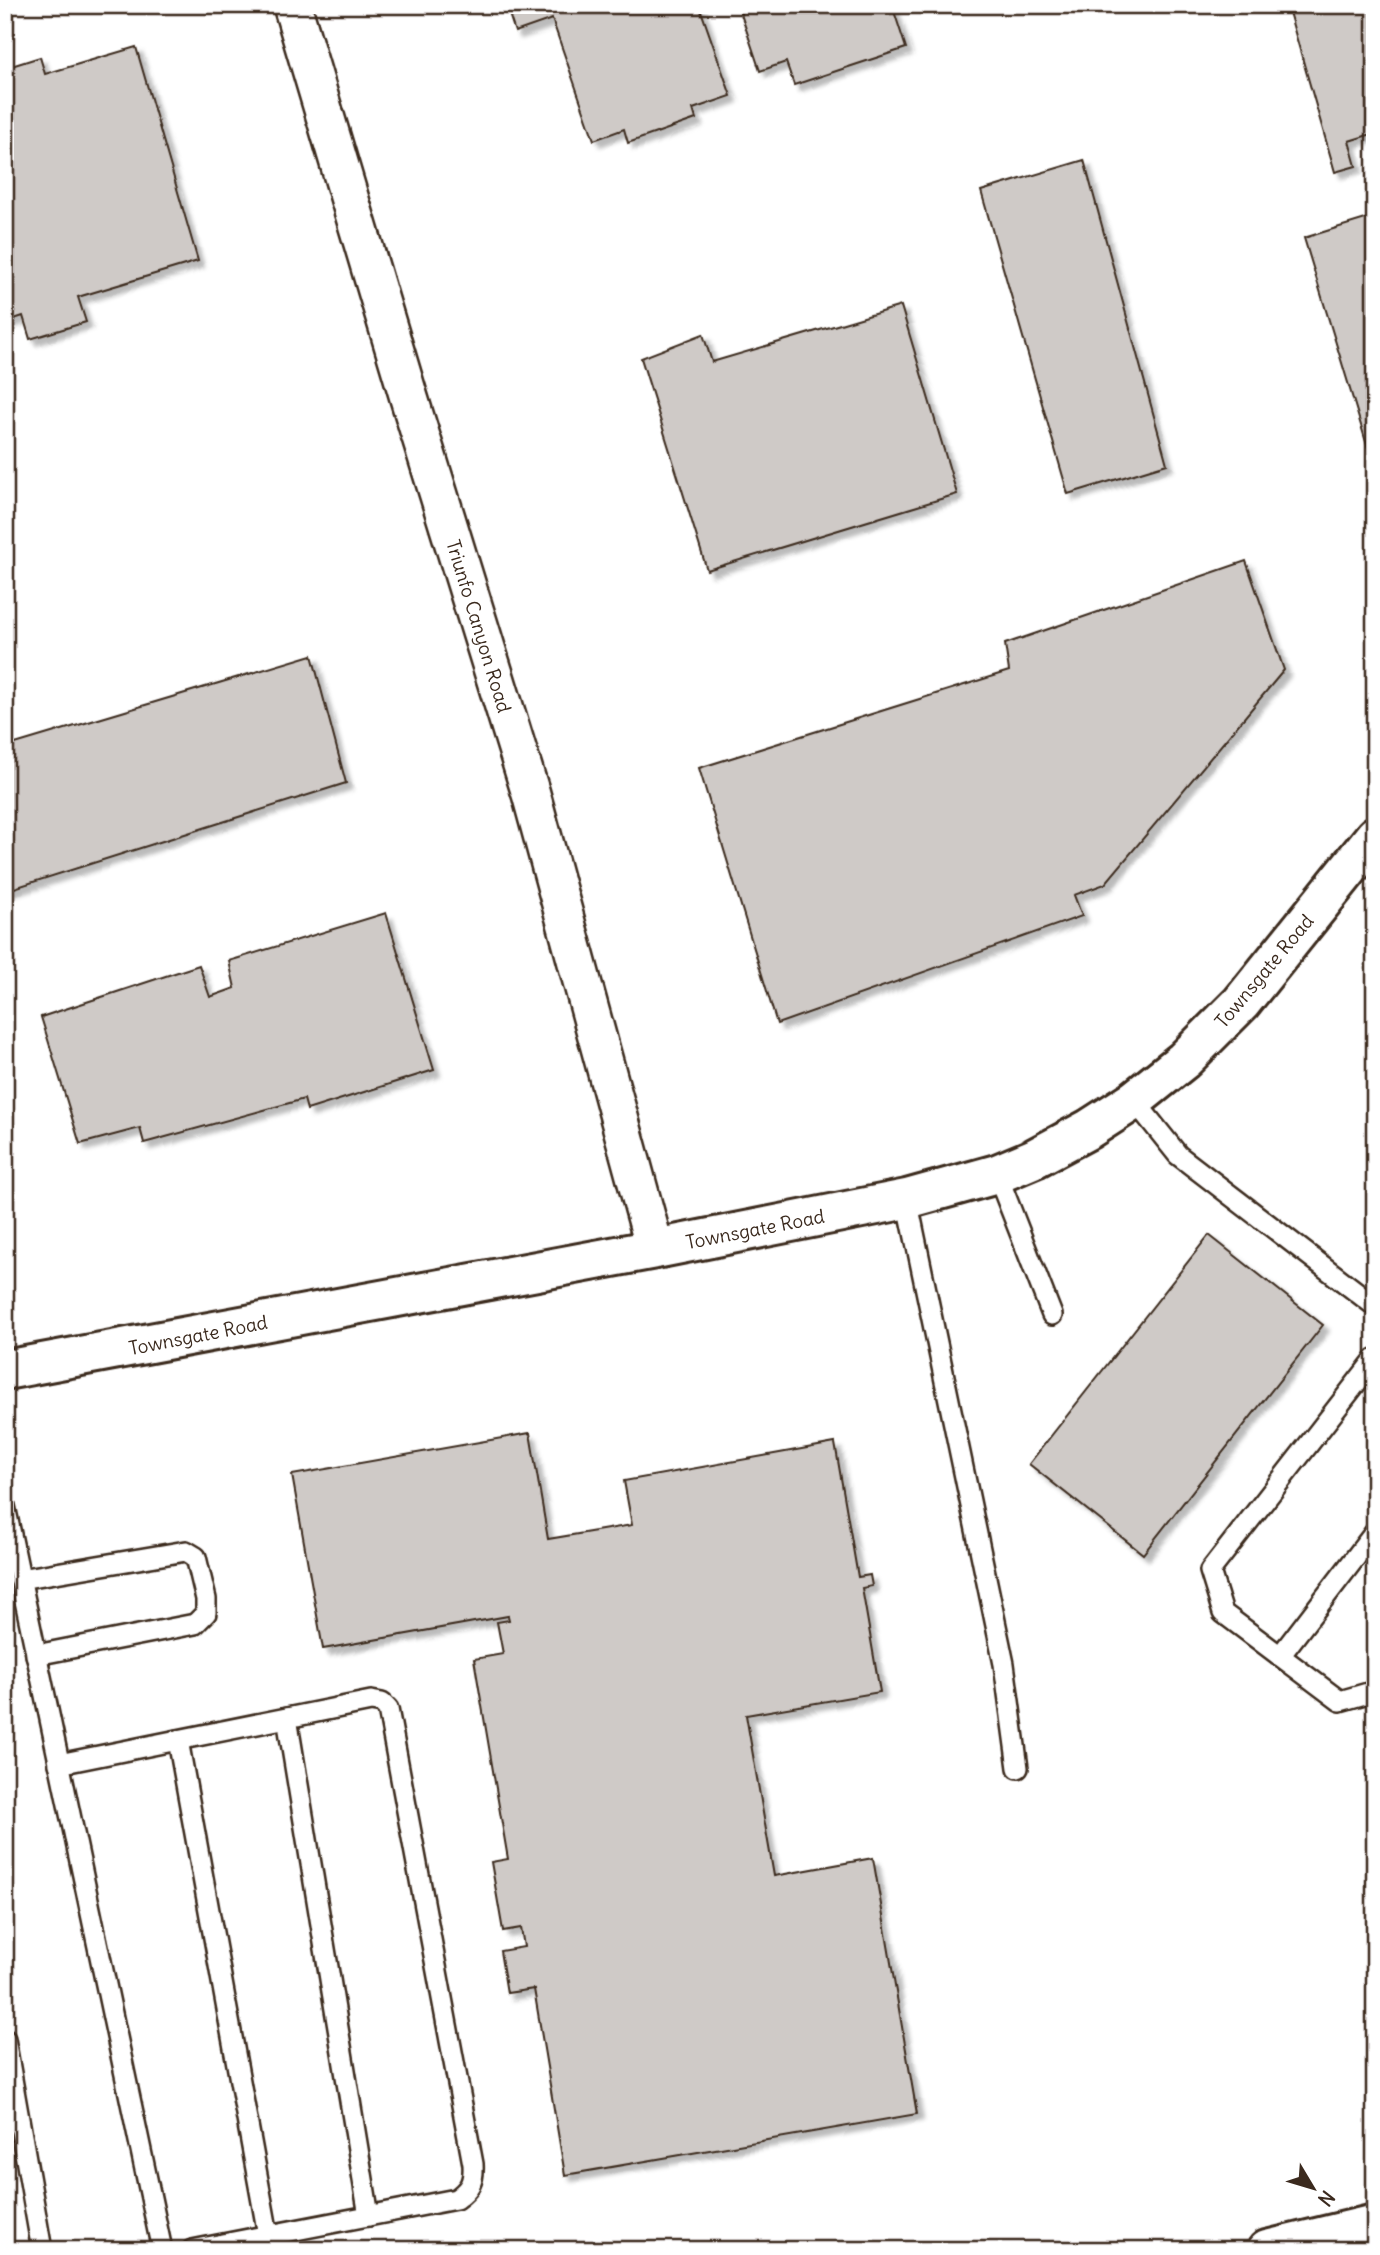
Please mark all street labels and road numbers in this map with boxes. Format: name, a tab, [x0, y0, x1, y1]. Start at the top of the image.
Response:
street label: Triunfo Canyon Road	[441, 537, 517, 715]
street label: Townsgate Road	[1210, 909, 1318, 1033]
street label: Townsgate Road	[684, 1204, 826, 1254]
street label: Townsgate Road	[127, 1310, 269, 1360]

